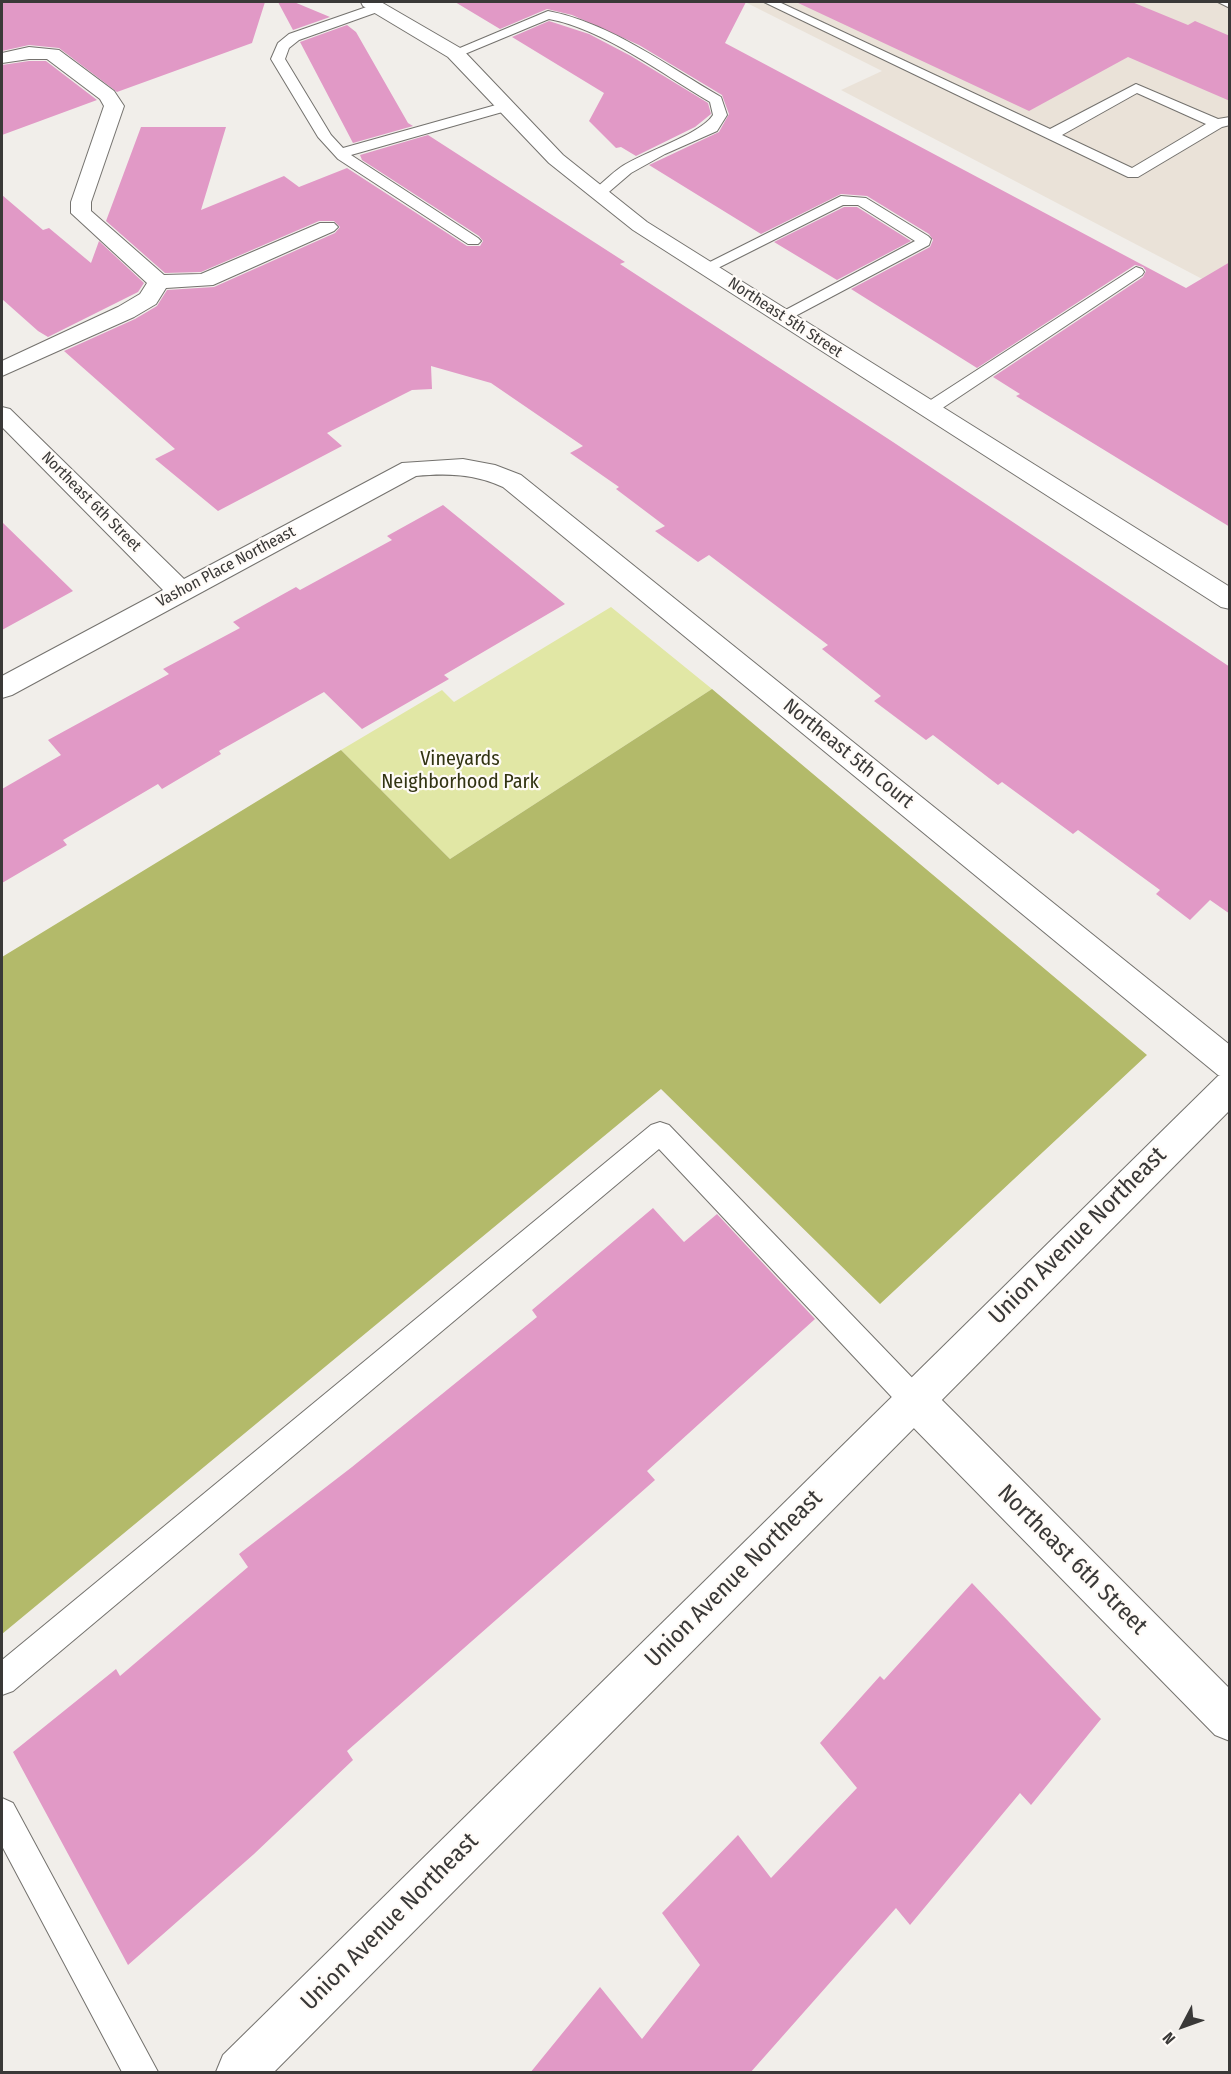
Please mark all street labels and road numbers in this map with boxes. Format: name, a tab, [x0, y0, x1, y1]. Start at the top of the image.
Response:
street label: Northeast 5th Street	[724, 274, 846, 362]
street label: Northeast 6th Street	[37, 448, 145, 556]
street label: Vashon Place Northeast	[153, 522, 299, 612]
street label: Northeast 5th Court	[778, 694, 918, 814]
street label: Union Avenue Northeast	[983, 1141, 1173, 1331]
street label: Northeast 6th Street	[991, 1479, 1153, 1641]
street label: Union Avenue Northeast	[639, 1484, 829, 1674]
street label: Union Avenue Northeast	[295, 1827, 485, 2017]

